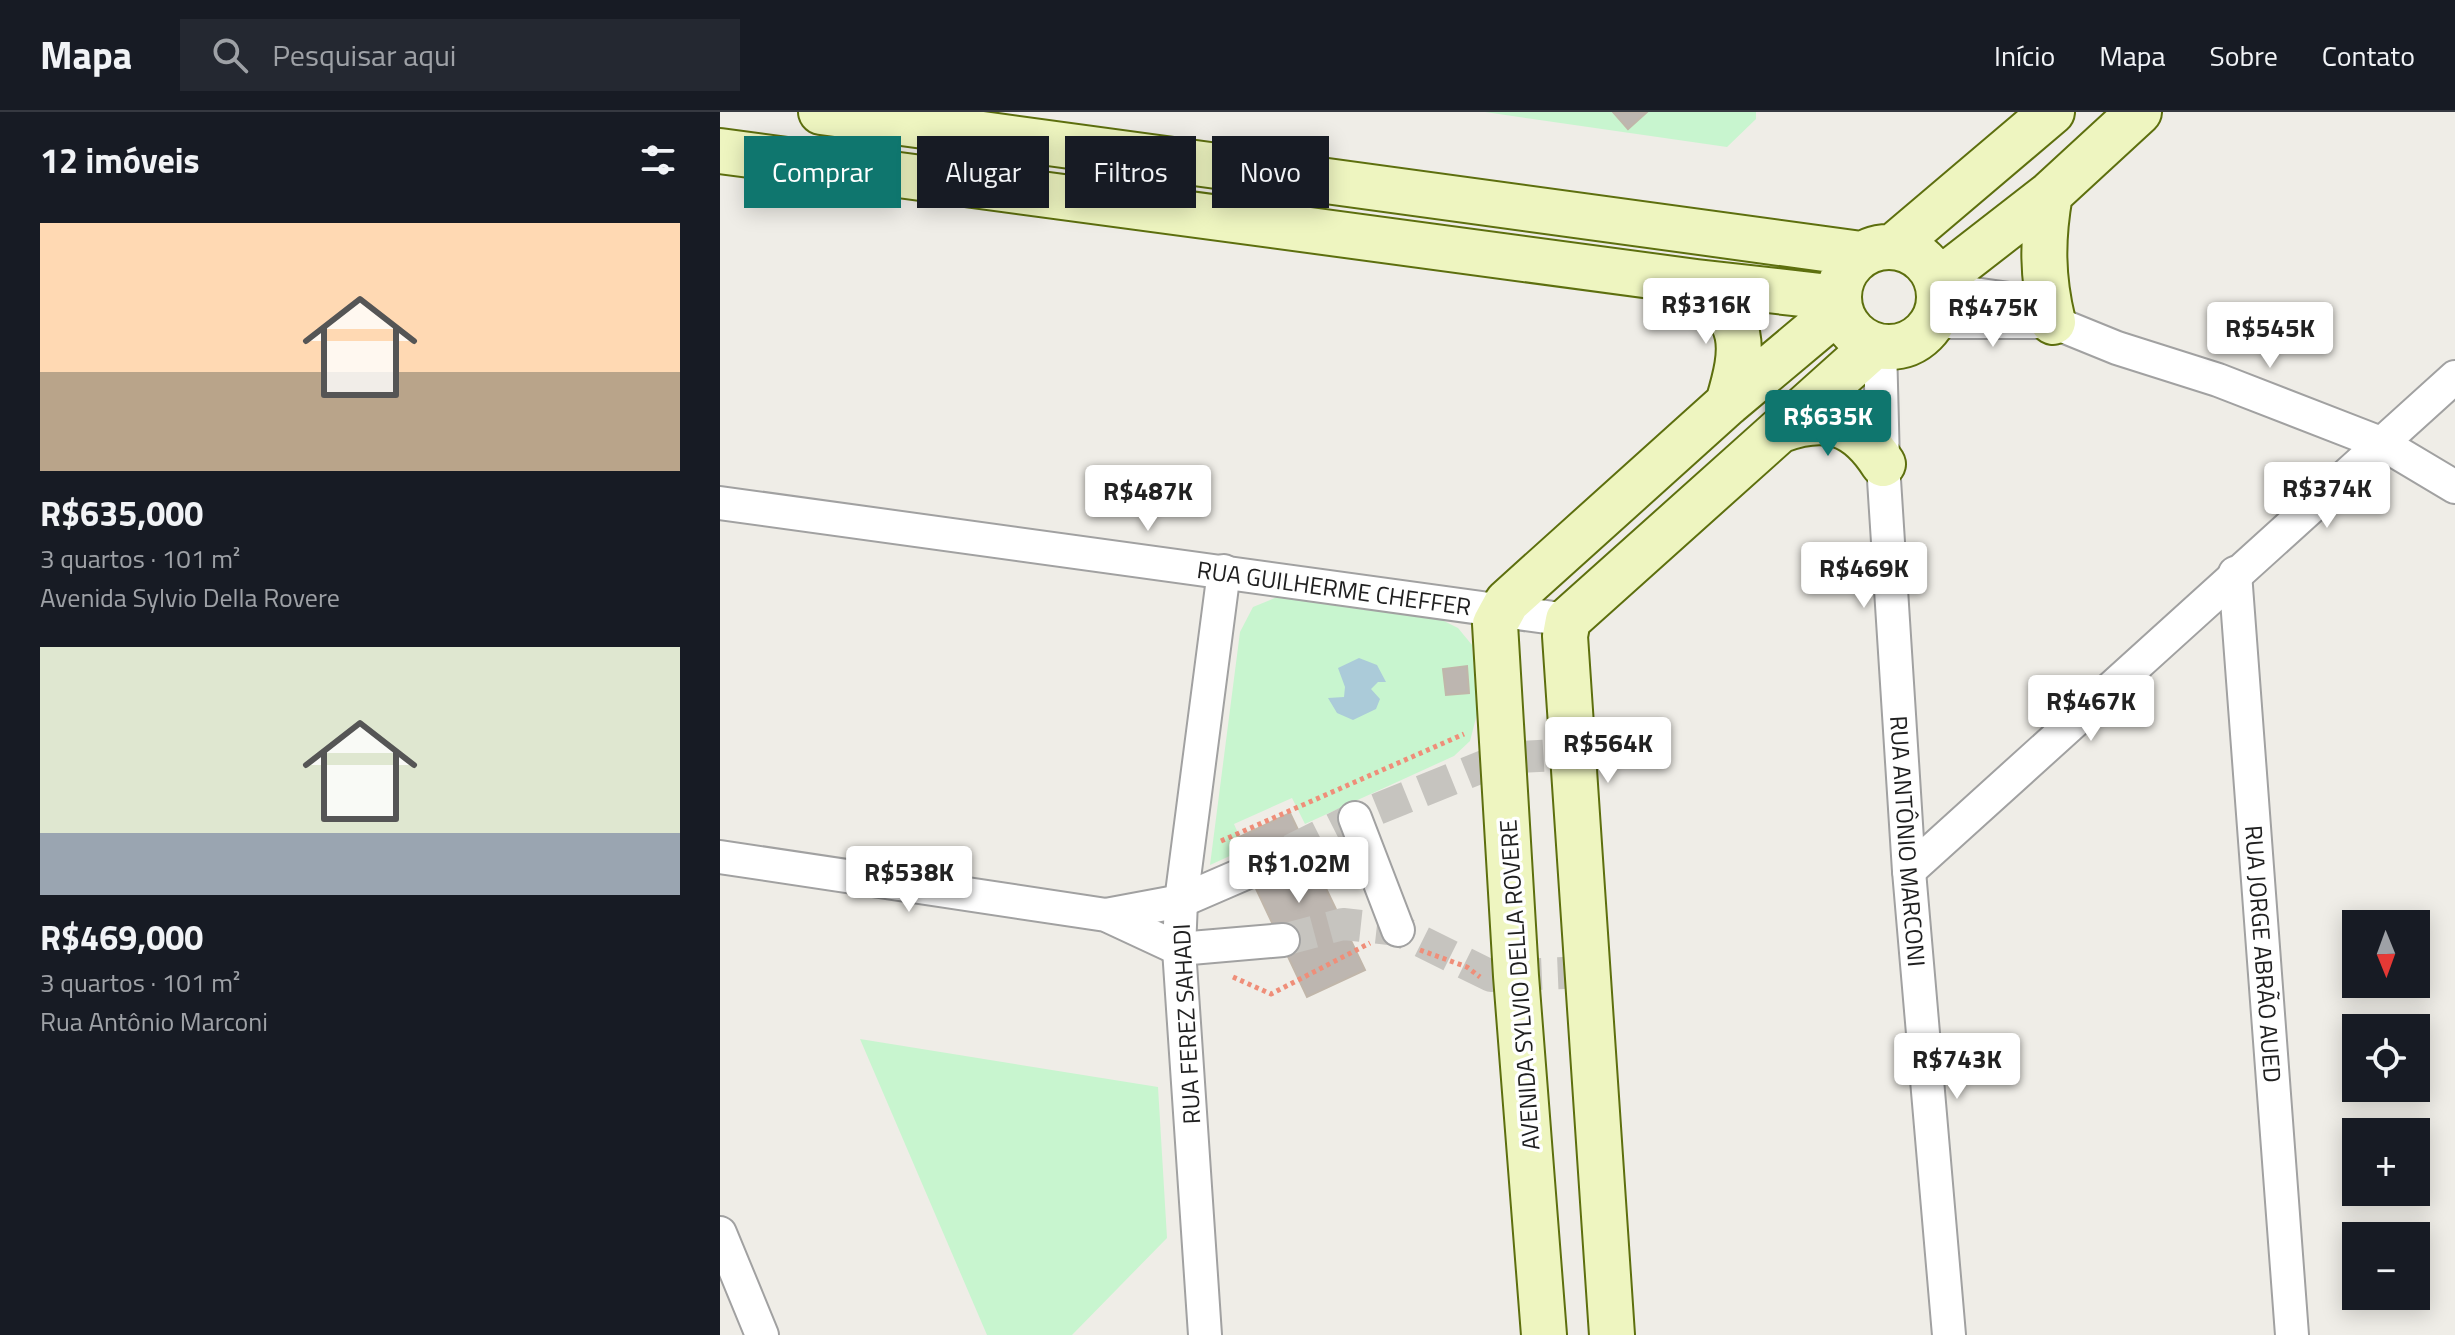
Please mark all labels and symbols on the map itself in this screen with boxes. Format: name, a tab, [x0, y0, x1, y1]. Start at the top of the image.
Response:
pin: R$316K	[1641, 278, 1771, 346]
pin: R$475K	[1928, 281, 2058, 349]
pin: R$545K	[2205, 302, 2335, 370]
pin: R$635K	[1763, 390, 1893, 458]
pin: R$374K	[2262, 462, 2392, 530]
pin: R$487K	[1083, 465, 1213, 533]
pin: R$469K	[1799, 542, 1929, 610]
street label: RUA GUILHERME CHEFFER	[1195, 551, 1473, 624]
pin: R$467K	[2026, 675, 2156, 743]
street label: RUA ANTÔNIO MARCONI	[1881, 715, 1935, 968]
pin: R$564K	[1543, 717, 1673, 785]
street label: AVENIDA SYLVIO DELLA ROVERE	[1489, 818, 1549, 1152]
street label: RUA JORGE ABRÃO AUED	[2236, 824, 2291, 1084]
pin: R$1.02M	[1225, 837, 1373, 905]
pin: R$538K	[844, 846, 974, 914]
north arrow	[2342, 910, 2430, 998]
street label: RUA FEREZ SAHADI	[1163, 923, 1209, 1125]
pin: R$743K	[1892, 1033, 2022, 1101]

